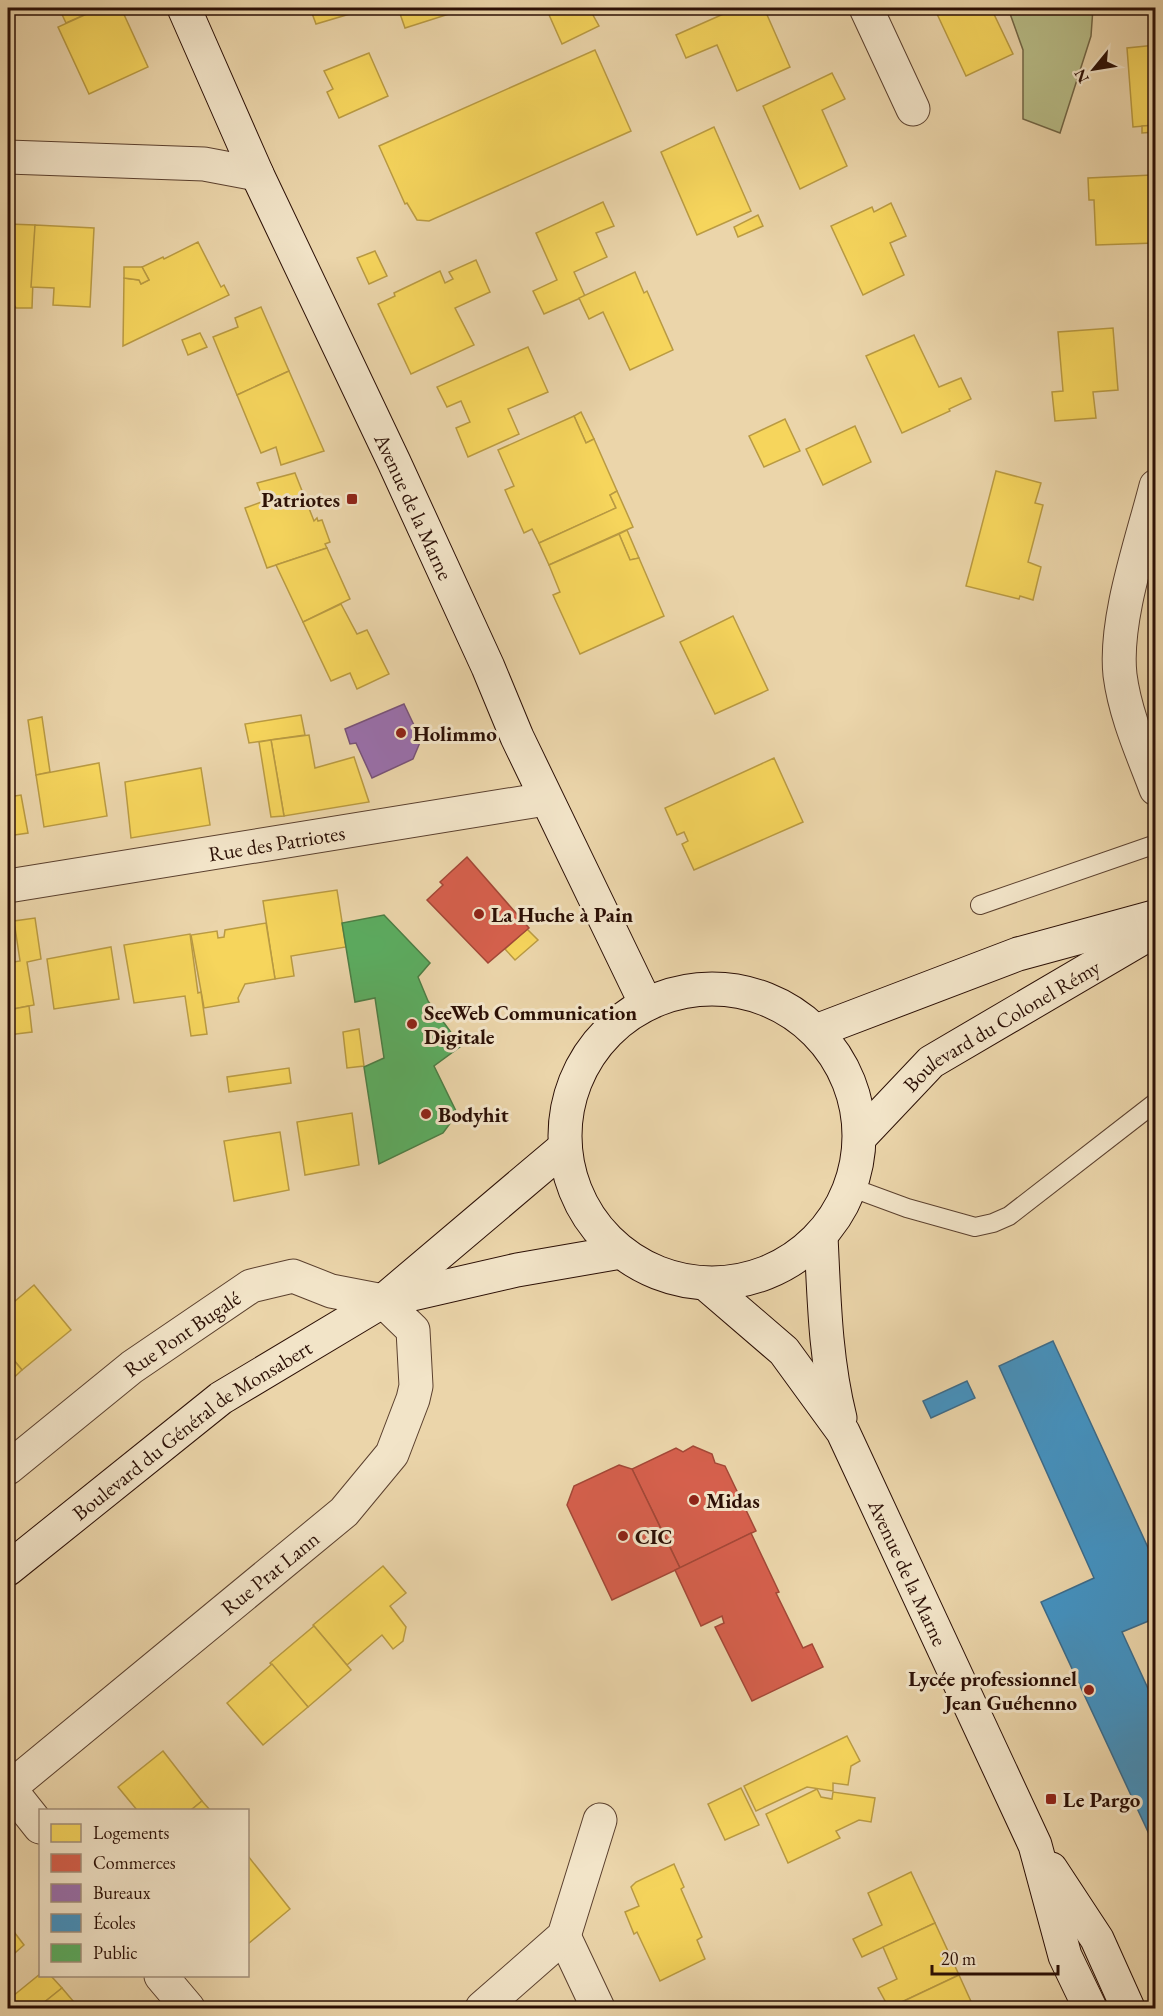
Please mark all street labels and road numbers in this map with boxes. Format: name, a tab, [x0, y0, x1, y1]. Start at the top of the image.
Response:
street label: Avenue de la Marne	[368, 428, 460, 584]
street label: Rue des Patriotes	[206, 818, 347, 867]
street label: Boulevard du Colonel Rémy	[897, 952, 1105, 1097]
street label: Rue Pont Bugalé	[118, 1284, 245, 1382]
street label: Boulevard du Général de Monsabert	[66, 1333, 317, 1526]
street label: Avenue de la Marne	[862, 1494, 954, 1650]
street label: Rue Prat Lann	[215, 1525, 325, 1621]

